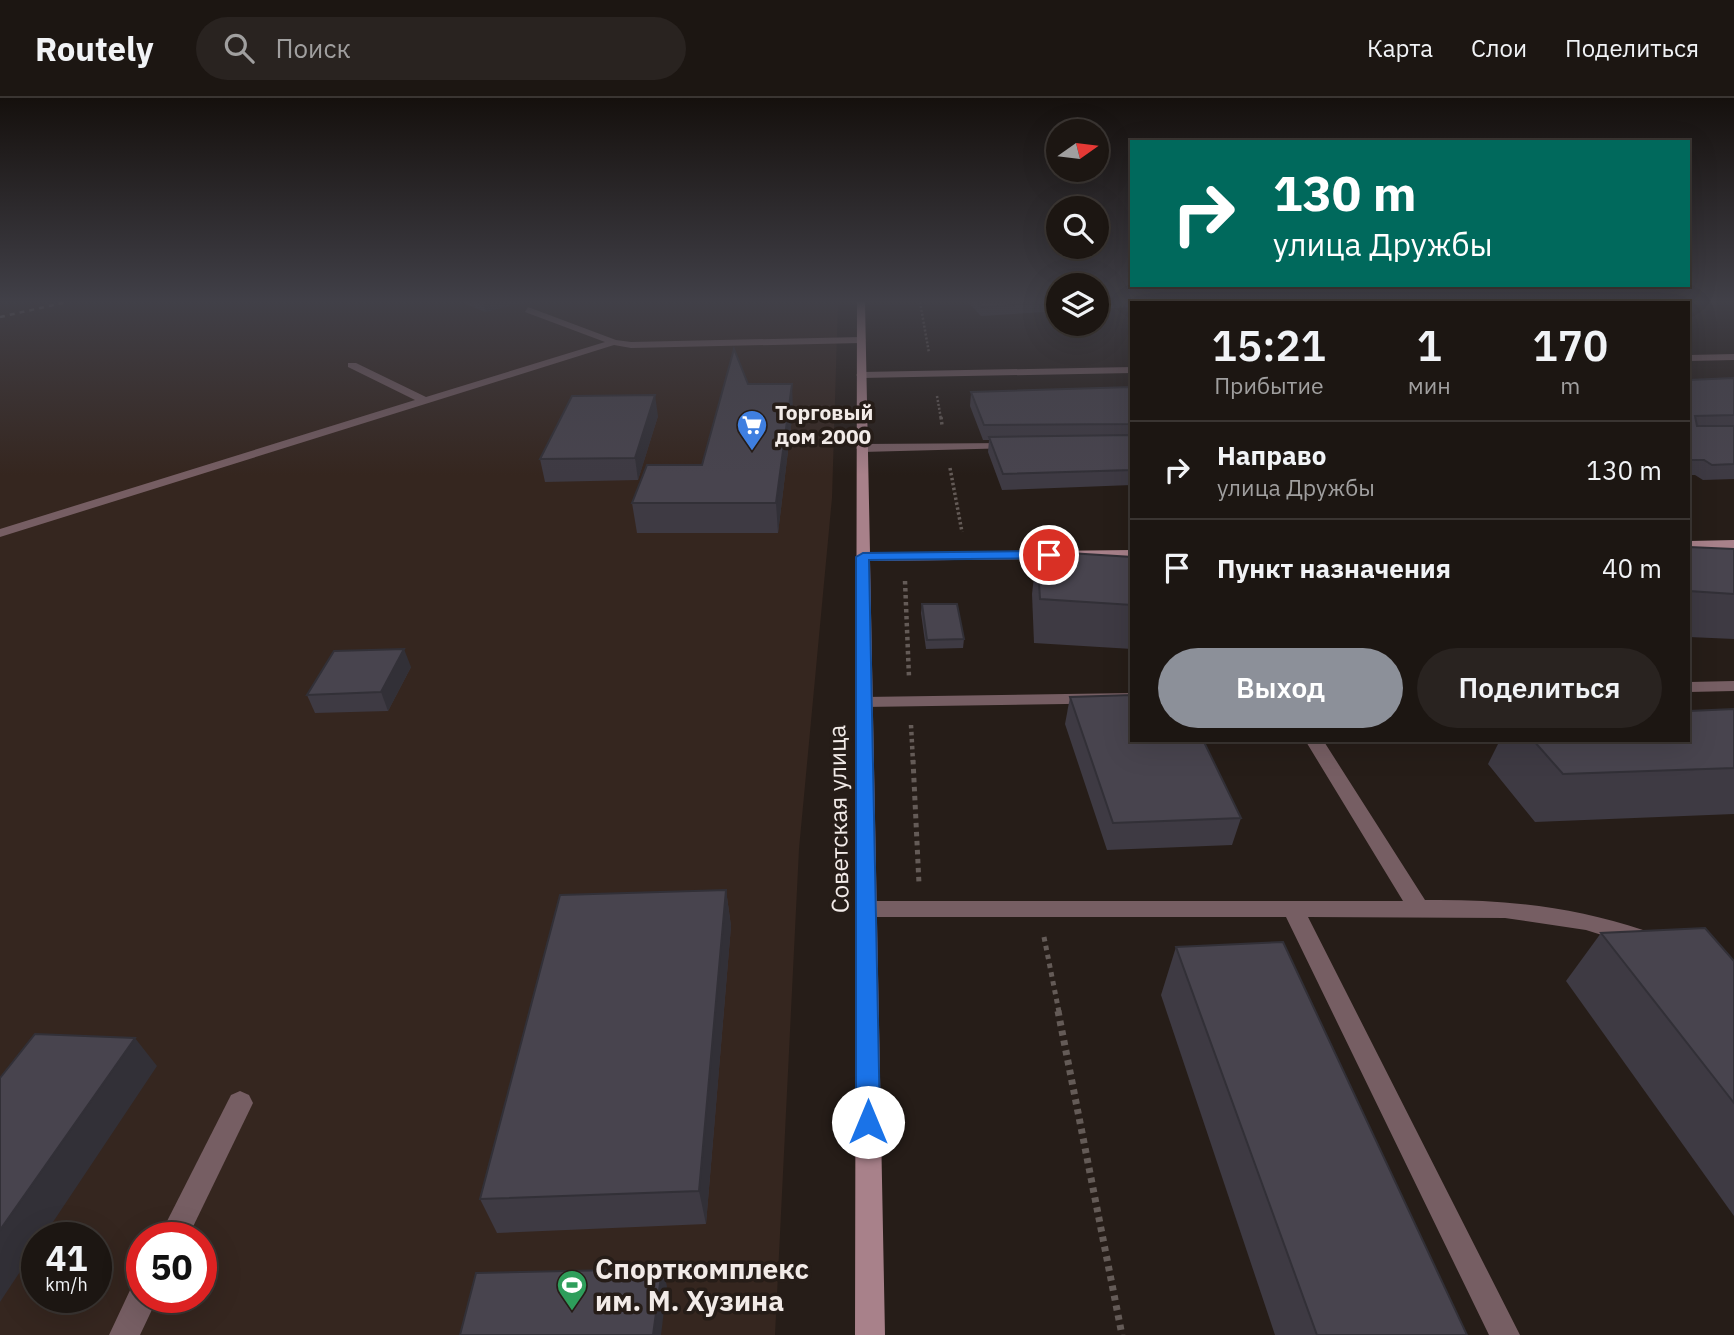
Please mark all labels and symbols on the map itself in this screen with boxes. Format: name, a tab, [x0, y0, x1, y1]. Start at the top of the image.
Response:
north arrow	[1046, 119, 1110, 182]
place label: Торговый дом 2000	[775, 398, 873, 450]
supermarket icon: Торговый дом 2000	[735, 408, 769, 452]
pin	[1019, 525, 1079, 585]
street label: Советская улица	[820, 724, 856, 914]
position arrow	[831, 1085, 905, 1159]
speed limit sign: 50	[126, 1222, 217, 1313]
place label: Спорткомплекс им. М. Хузина	[595, 1250, 809, 1319]
sports icon: Спорткомплекс им. М. Хузина	[555, 1268, 589, 1312]

